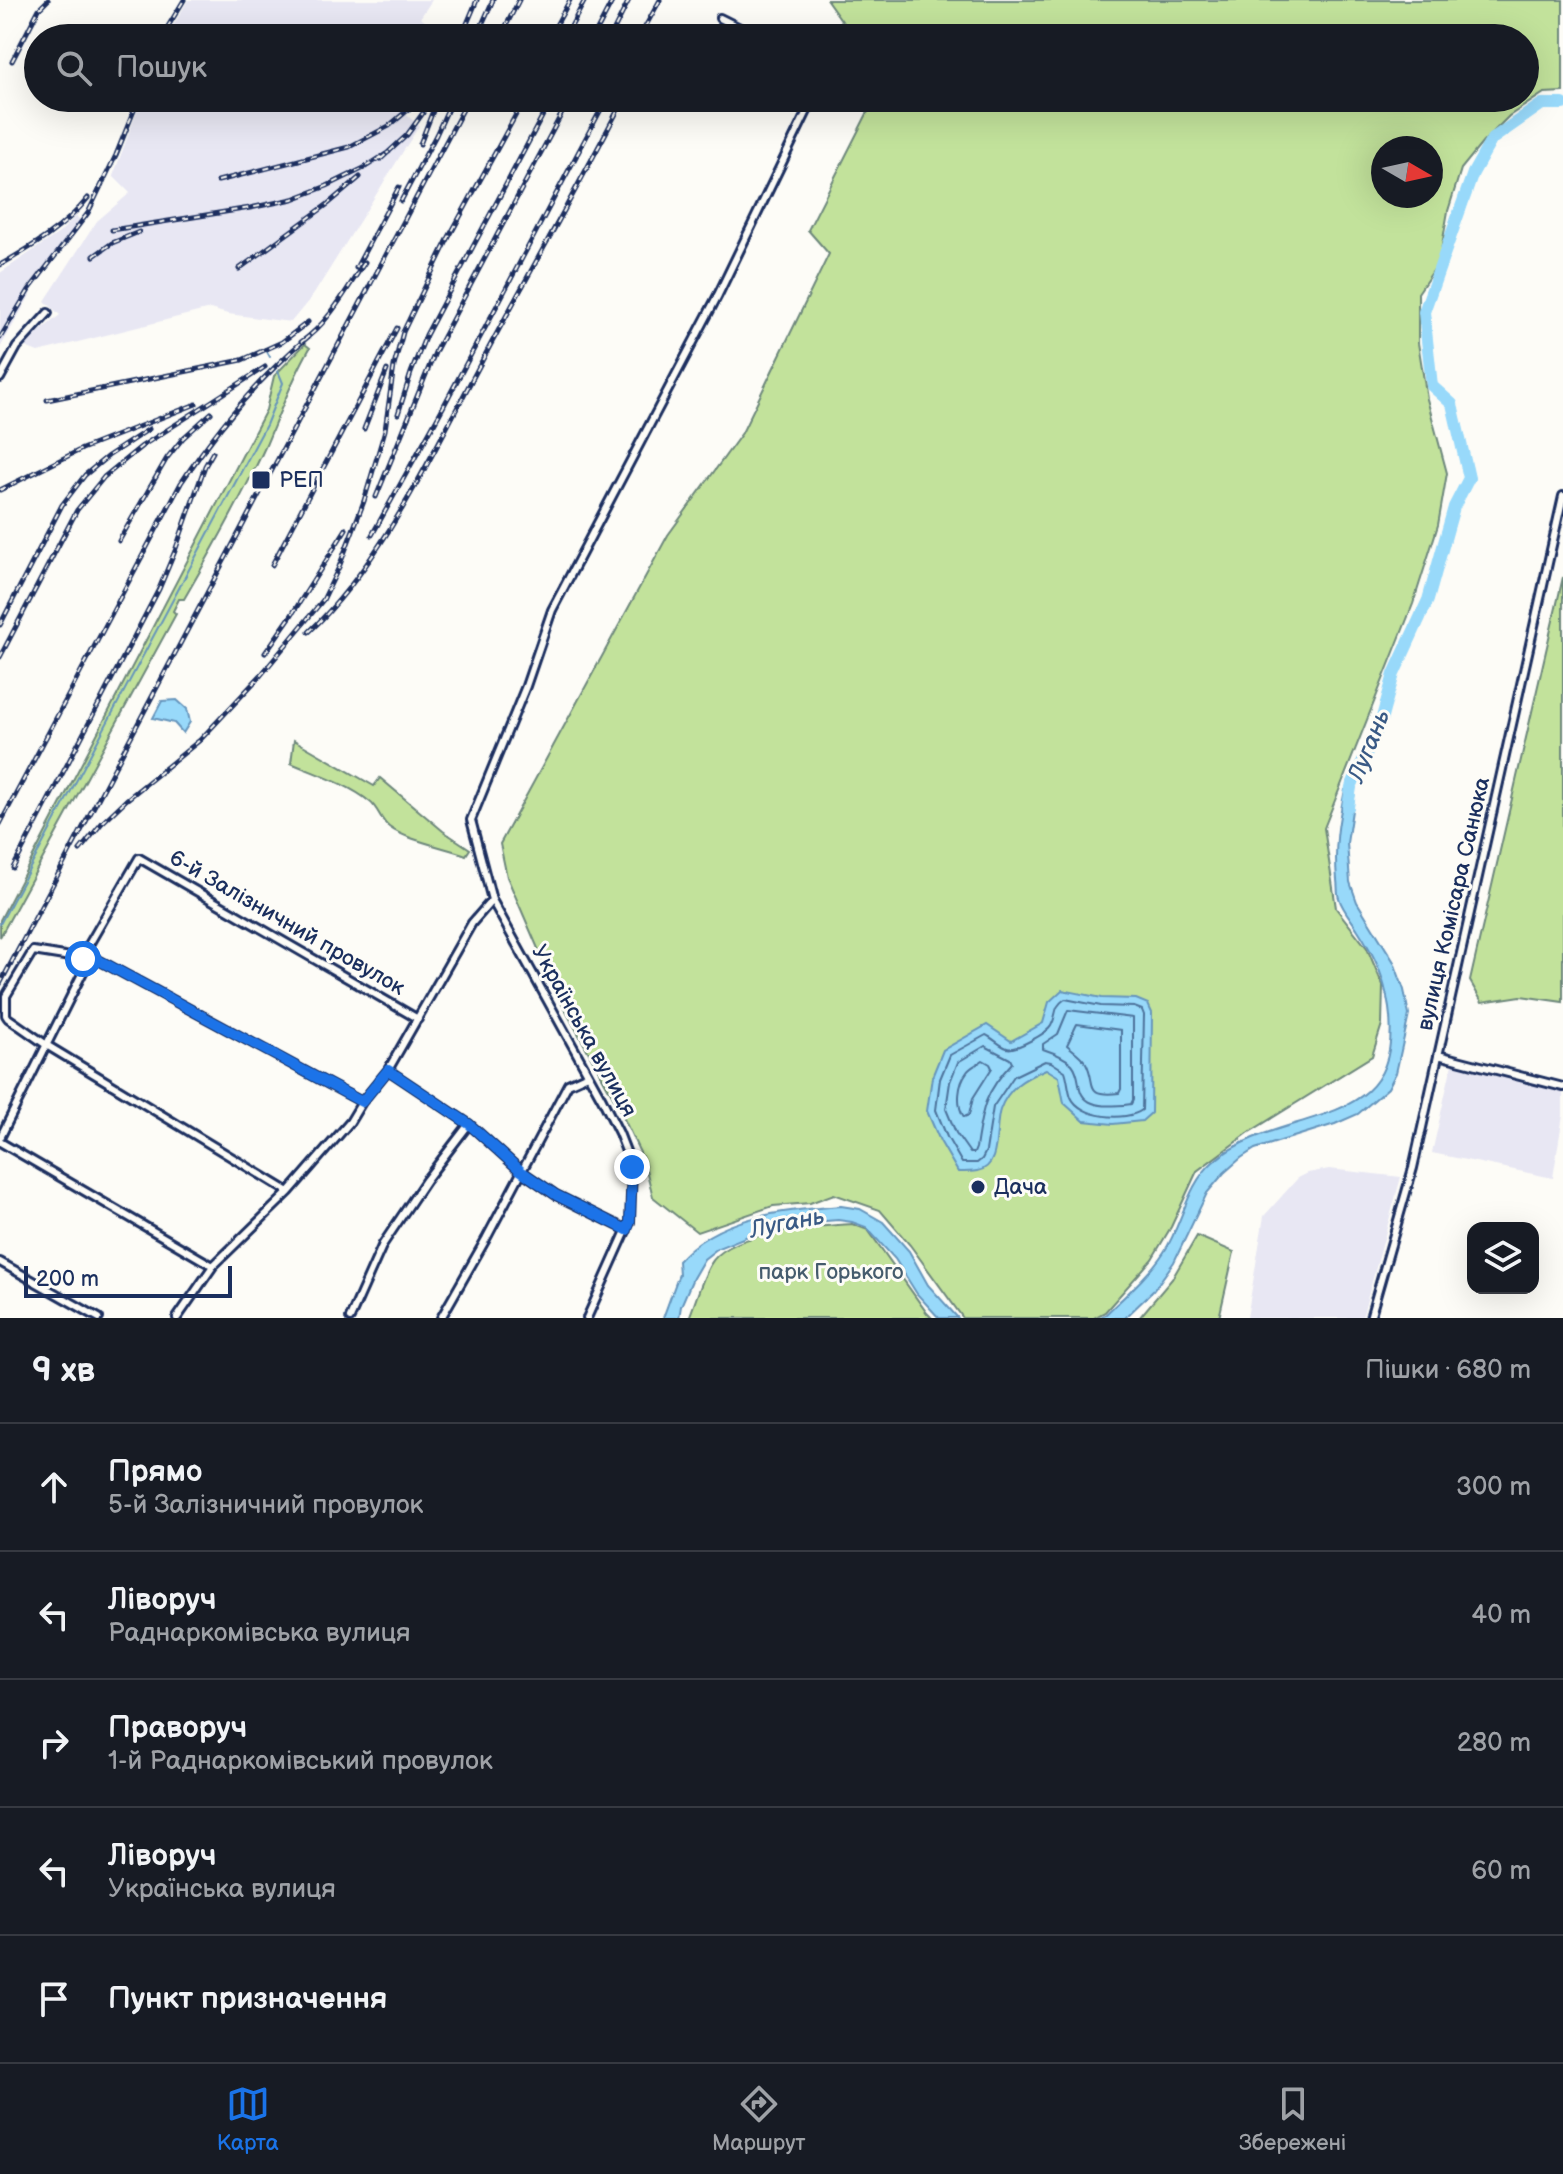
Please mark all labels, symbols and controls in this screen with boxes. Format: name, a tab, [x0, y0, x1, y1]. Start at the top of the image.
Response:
search box	[24, 24, 1539, 112]
icon: search	[52, 46, 96, 90]
text: Пошук	[116, 50, 207, 86]
north arrow	[1371, 136, 1443, 208]
place label: РЕП	[279, 467, 324, 494]
marker: РЕП	[250, 469, 272, 491]
water label: Лугань	[1341, 706, 1397, 788]
street label: вулиця Комісара Санюка	[1412, 775, 1496, 1033]
street label: 6-й Залізничний провулок	[164, 844, 410, 1002]
street label: Українська вулиця	[525, 940, 643, 1122]
route start	[65, 941, 101, 977]
route end	[614, 1149, 650, 1185]
place label: Дача	[994, 1174, 1047, 1201]
marker: Дача	[969, 1178, 987, 1196]
water label: Лугань	[745, 1202, 827, 1245]
map controls	[1467, 1222, 1539, 1294]
button: layers	[1467, 1222, 1539, 1294]
park label: парк Горького	[758, 1259, 904, 1286]
scale bar	[24, 1262, 232, 1298]
text: 200 m	[36, 1266, 99, 1293]
text: 9 хв	[32, 1350, 95, 1391]
text: Пішки · 680 m	[1365, 1355, 1531, 1386]
text: Прямо	[108, 1454, 202, 1490]
icon: ahead	[32, 1465, 76, 1509]
text: 300 m	[1456, 1472, 1531, 1503]
text: 5-й Залізничний провулок	[108, 1490, 423, 1521]
text: Ліворуч	[108, 1582, 216, 1618]
icon: left	[32, 1593, 76, 1637]
text: 40 m	[1471, 1600, 1531, 1631]
text: Раднаркомівська вулиця	[108, 1618, 410, 1649]
text: Праворуч	[108, 1710, 247, 1746]
icon: right	[32, 1721, 76, 1765]
text: 280 m	[1457, 1728, 1531, 1759]
text: 1-й Раднаркомівський провулок	[108, 1746, 493, 1777]
text: Ліворуч	[108, 1838, 216, 1874]
icon: left	[32, 1849, 76, 1893]
text: 60 m	[1471, 1856, 1531, 1887]
text: Українська вулиця	[108, 1874, 336, 1905]
icon: arrive	[32, 1977, 76, 2021]
text: Пункт призначення	[108, 1981, 387, 2017]
tab: Карта	[217, 2082, 279, 2157]
tab: Маршрут	[712, 2082, 806, 2157]
tab: Збережені	[1239, 2082, 1346, 2157]

